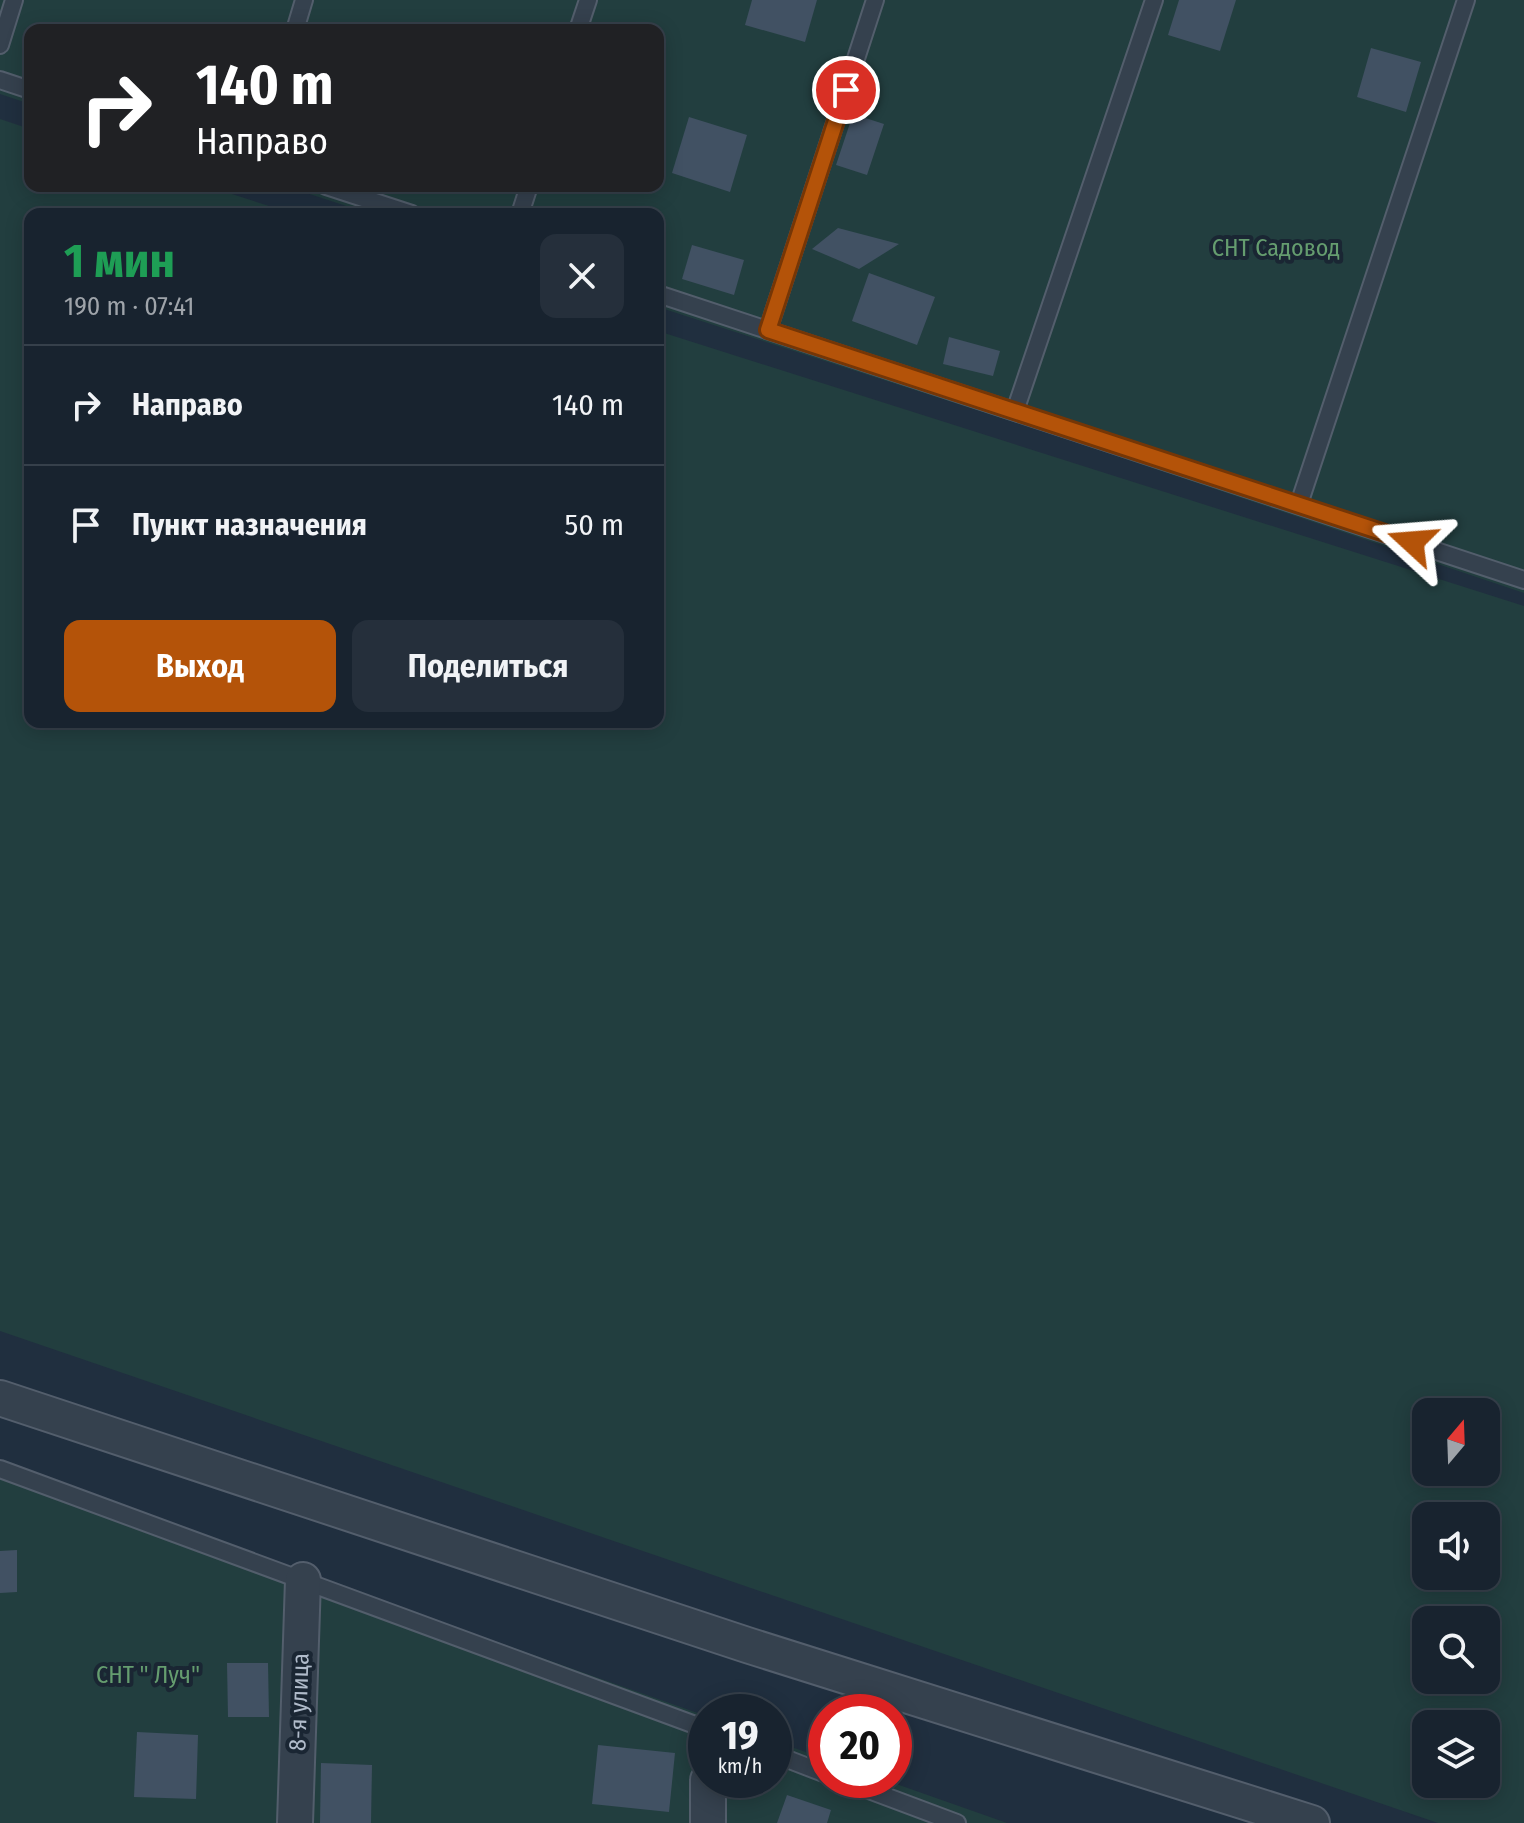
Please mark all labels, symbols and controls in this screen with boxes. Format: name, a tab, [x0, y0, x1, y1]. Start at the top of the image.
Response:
text: 140 m	[196, 52, 333, 119]
icon: right	[64, 56, 168, 160]
pin	[812, 56, 880, 124]
icon: arrive	[824, 68, 868, 112]
text: Направо	[196, 120, 328, 164]
text: 1 мин	[64, 232, 175, 290]
button: close	[540, 234, 624, 318]
park label: СНТ Садовод	[1212, 234, 1340, 262]
text: 190 m · 07:41	[64, 291, 194, 322]
icon: right	[64, 383, 108, 427]
text: Направо	[132, 387, 243, 423]
text: 140 m	[552, 387, 624, 423]
position arrow	[1370, 500, 1454, 584]
icon: arrive	[64, 503, 108, 547]
text: Пункт назначения	[132, 507, 367, 543]
text: 50 m	[564, 507, 624, 543]
button: Выход	[64, 620, 336, 712]
button: Поделиться	[352, 620, 624, 712]
north arrow	[1412, 1398, 1500, 1486]
map controls	[1412, 1398, 1500, 1798]
button: sound	[1412, 1502, 1500, 1590]
button: search	[1412, 1606, 1500, 1694]
street label: 8-я улица	[283, 1652, 315, 1752]
park label: СНТ " Луч"	[96, 1661, 200, 1689]
speed limit sign: 20	[808, 1694, 912, 1798]
button: layers	[1412, 1710, 1500, 1798]
text: 19	[721, 1712, 759, 1760]
text: km/h	[718, 1754, 762, 1778]

